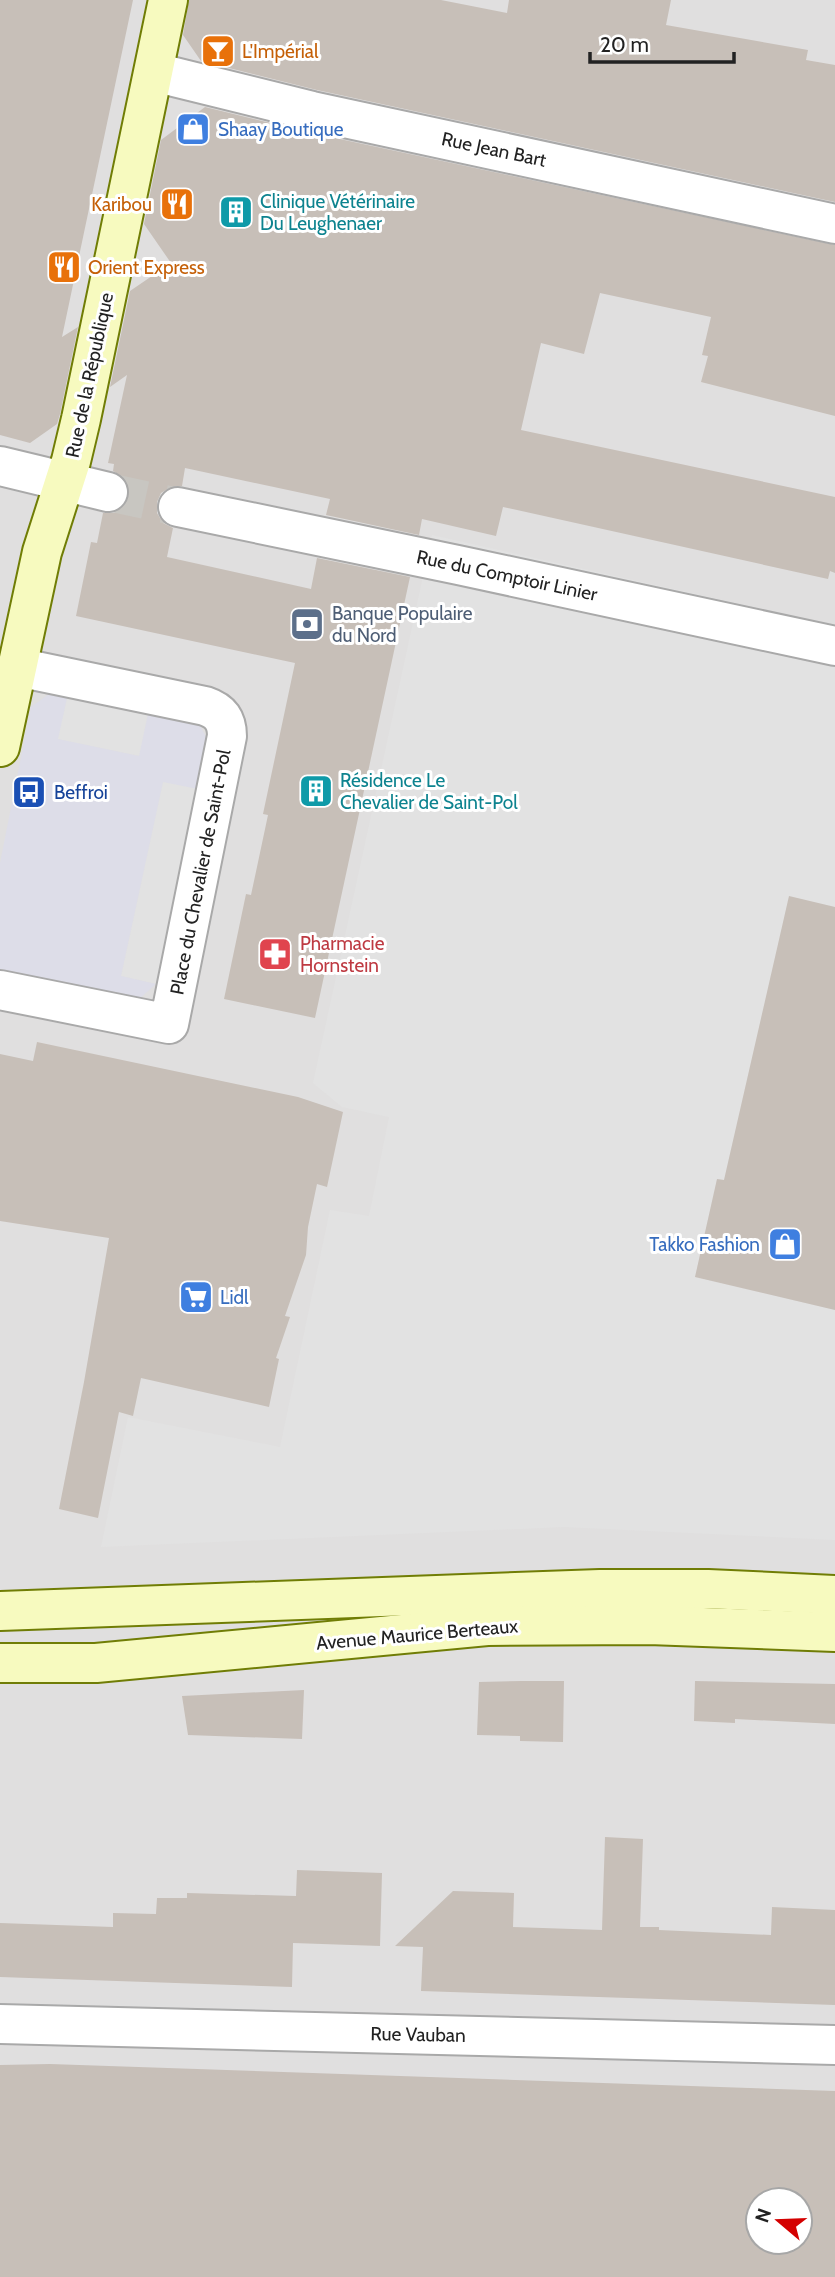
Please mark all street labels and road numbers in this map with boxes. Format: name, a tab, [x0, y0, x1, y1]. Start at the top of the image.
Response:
street label: Rue Jean Bart	[439, 127, 549, 172]
street label: Rue de la République	[61, 290, 118, 460]
street label: Rue du Comptoir Linier	[415, 545, 599, 606]
street label: Place du Chevalier de Saint-Pol	[165, 747, 236, 997]
street label: Avenue Maurice Berteaux	[315, 1614, 519, 1655]
street label: Rue Vauban	[370, 2022, 466, 2047]

